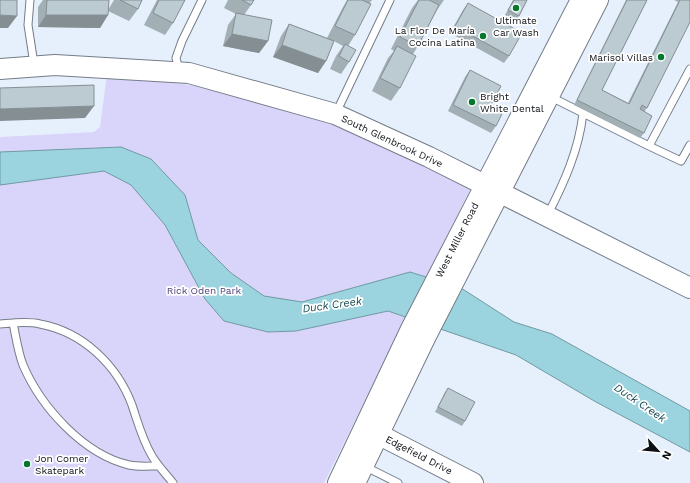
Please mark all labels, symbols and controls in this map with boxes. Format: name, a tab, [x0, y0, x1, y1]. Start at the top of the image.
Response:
marker: Ultimate Car Wash	[511, 3, 521, 13]
place label: Ultimate Car Wash	[493, 15, 539, 38]
place label: La Flor De María Cocina Latina	[395, 25, 475, 48]
marker: La Flor De María Cocina Latina	[478, 31, 488, 41]
place label: Marisol Villas	[589, 52, 653, 63]
marker: Marisol Villas	[656, 52, 666, 62]
place label: Bright White Dental	[480, 91, 544, 114]
marker: Bright White Dental	[467, 97, 477, 107]
street label: South Glenbrook Drive	[340, 113, 445, 169]
street label: West Miller Road	[433, 201, 481, 279]
park label: Rick Oden Park	[167, 285, 242, 296]
water label: Duck Creek	[302, 294, 363, 316]
water label: Duck Creek	[612, 381, 669, 426]
north arrow	[638, 431, 678, 471]
street label: Edgefield Drive	[384, 433, 454, 477]
text: N	[659, 449, 674, 462]
place label: Jon Comer Skatepark	[35, 453, 88, 476]
marker: Jon Comer Skatepark	[22, 459, 32, 469]

